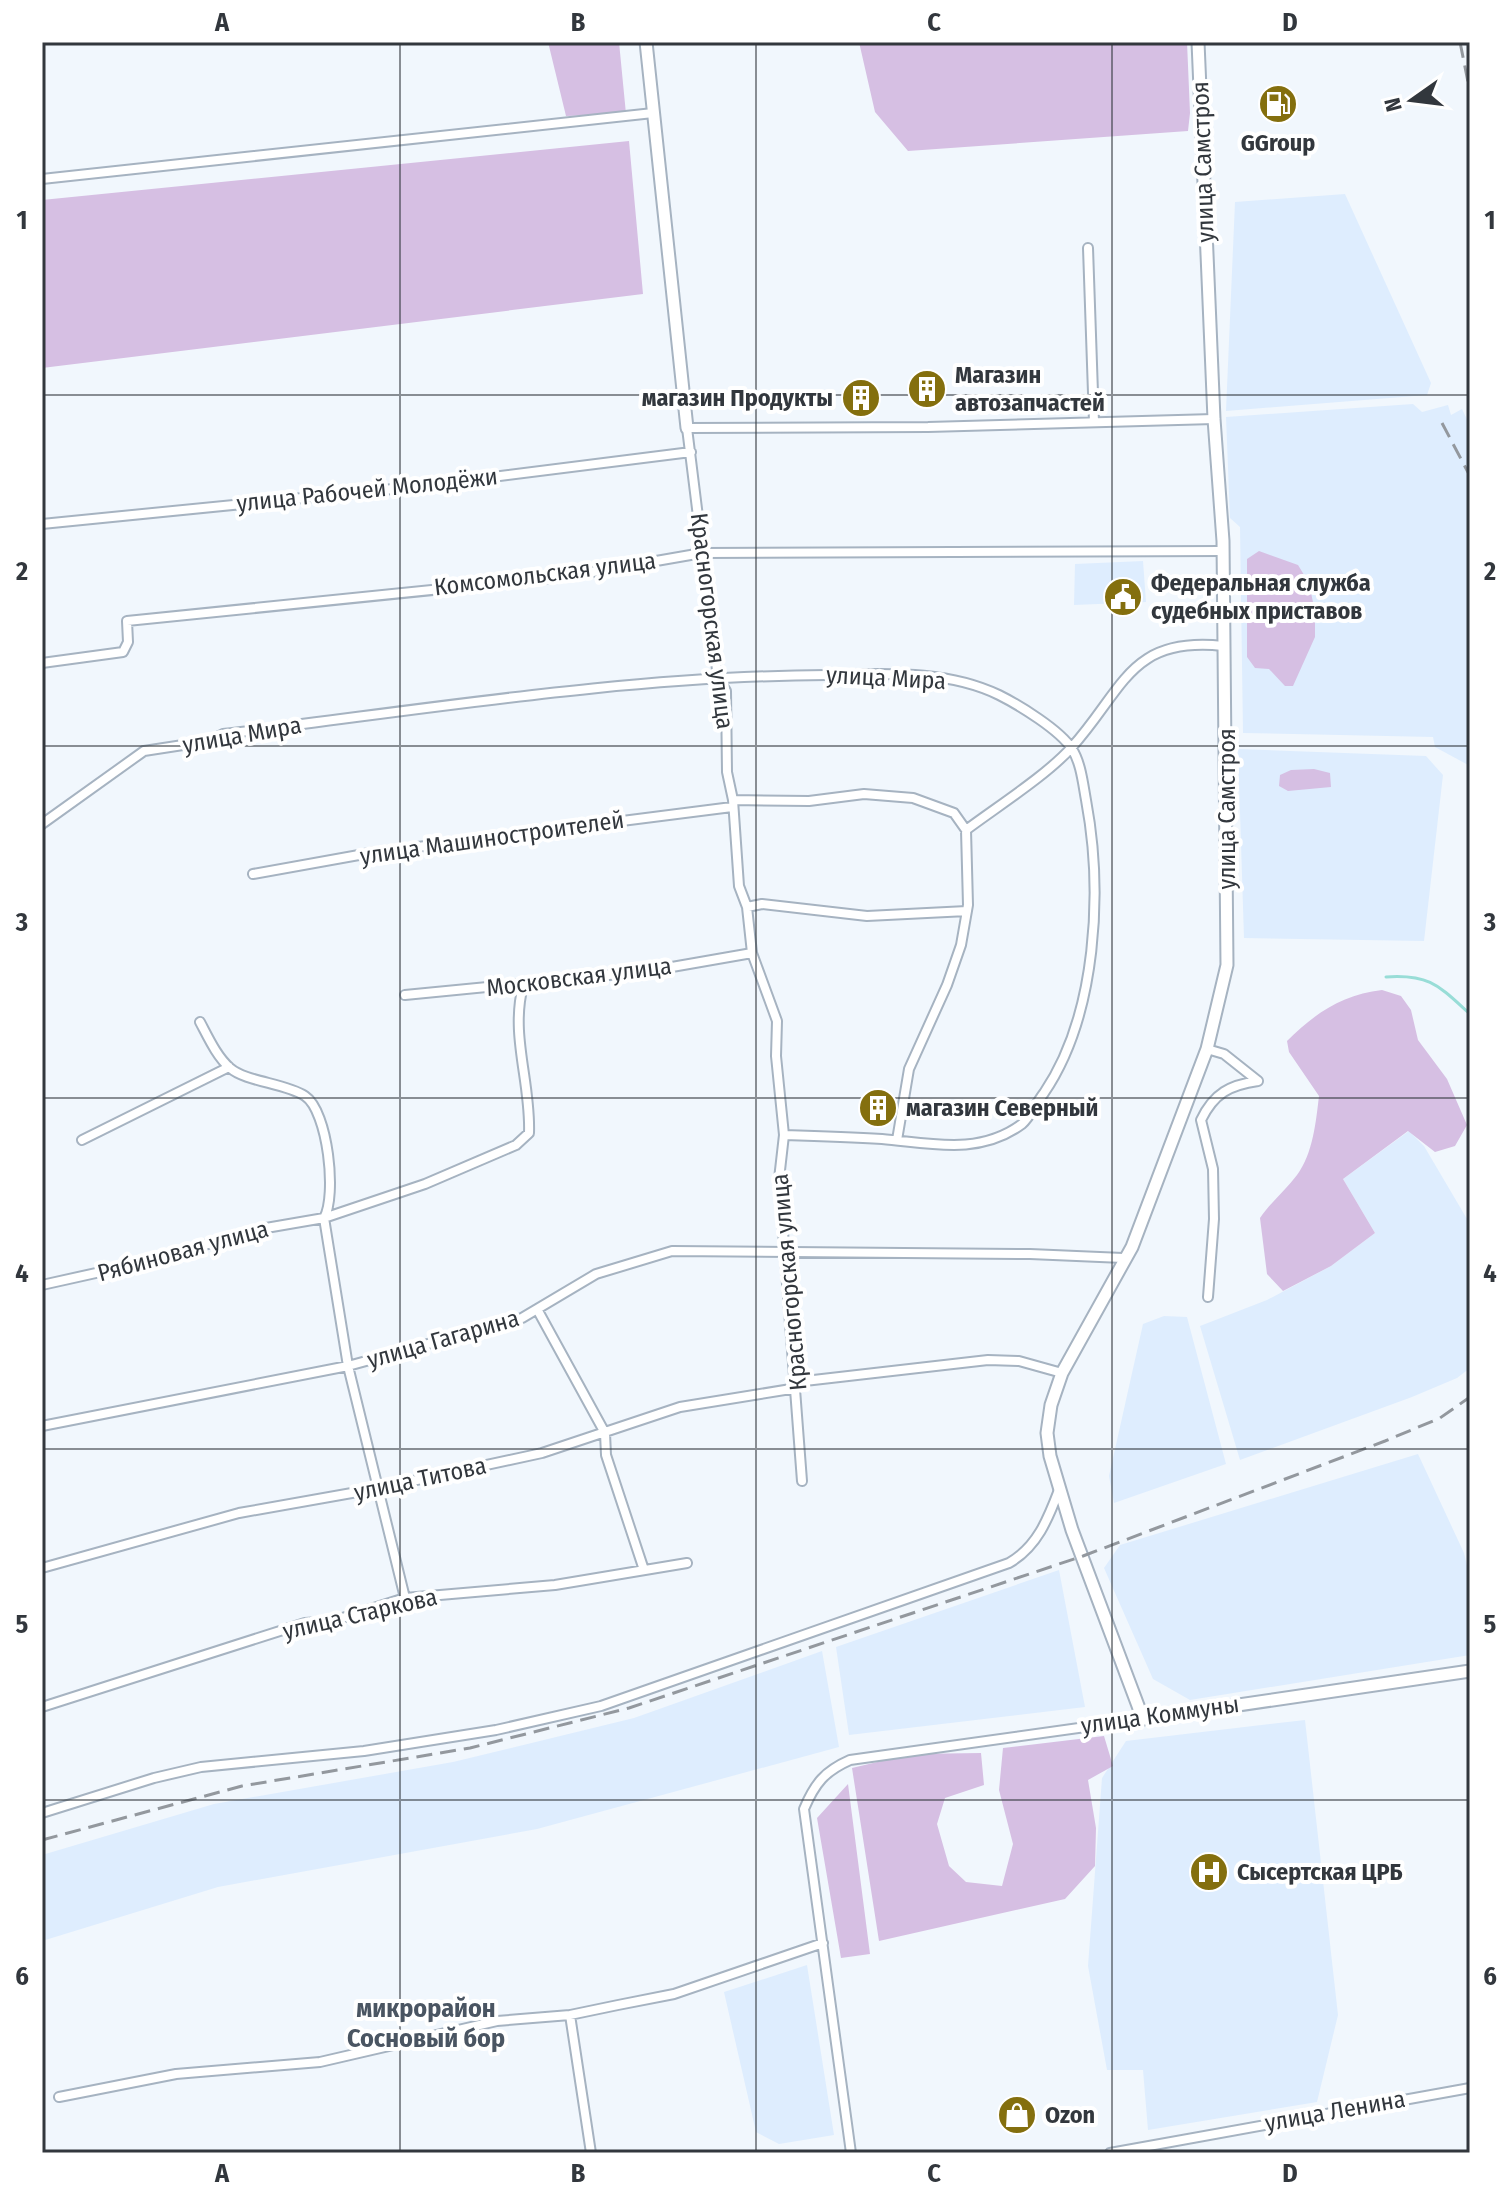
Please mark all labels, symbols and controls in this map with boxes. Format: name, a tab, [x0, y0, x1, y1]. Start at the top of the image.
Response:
text: A	[214, 7, 230, 38]
text: B	[571, 7, 586, 38]
text: C	[927, 7, 941, 38]
text: D	[1282, 7, 1298, 38]
north arrow	[1372, 60, 1452, 140]
street label: улица Самстроя	[1186, 81, 1220, 243]
fuel station icon: GGroup	[1257, 83, 1299, 125]
text: N	[1378, 95, 1408, 114]
place label: GGroup	[1241, 129, 1315, 157]
text: 1	[17, 205, 28, 236]
text: 1	[1485, 205, 1496, 236]
place label: Магазин автозапчастей	[955, 361, 1105, 417]
building icon: Магазин автозапчастей	[906, 368, 948, 410]
building icon: магазин Продукты	[840, 377, 882, 419]
place label: магазин Продукты	[642, 384, 833, 412]
street label: улица Рабочей Молодёжи	[235, 462, 499, 518]
street label: Красногорская улица	[685, 511, 739, 731]
street label: Комсомольская улица	[433, 547, 657, 601]
text: 2	[15, 556, 28, 587]
text: 2	[1483, 556, 1496, 587]
place label: Федеральная служба судебных приставов	[1151, 569, 1371, 625]
public building icon: Федеральная служба судебных приставов	[1102, 576, 1144, 618]
street label: улица Мира	[825, 661, 947, 695]
street label: улица Мира	[180, 711, 304, 759]
street label: улица Самстроя	[1213, 728, 1241, 890]
street label: улица Машиностроителей	[358, 806, 626, 870]
text: 3	[15, 907, 28, 938]
text: 3	[1483, 907, 1496, 938]
street label: Московская улица	[485, 952, 673, 1002]
building icon: магазин Северный	[857, 1087, 899, 1129]
place label: магазин Северный	[906, 1094, 1098, 1122]
street label: Красногорская улица	[766, 1172, 812, 1392]
street label: Рябиновая улица	[95, 1215, 271, 1287]
text: 4	[15, 1258, 29, 1289]
text: 4	[1483, 1258, 1497, 1289]
street label: улица Гагарина	[364, 1304, 522, 1374]
street label: улица Титова	[351, 1451, 489, 1507]
street label: улица Старкова	[280, 1583, 440, 1645]
text: 5	[16, 1609, 29, 1640]
text: 5	[1484, 1609, 1497, 1640]
street label: улица Коммуны	[1079, 1690, 1241, 1740]
hospital icon: Сысертская ЦРБ	[1188, 1851, 1230, 1893]
place label: Сысертская ЦРБ	[1237, 1858, 1403, 1886]
text: 6	[15, 1961, 29, 1992]
text: 6	[1483, 1961, 1497, 1992]
district label: микрорайон Сосновый бор	[347, 1993, 505, 2054]
street label: улица Ленина	[1263, 2085, 1407, 2137]
shop icon: Ozon	[996, 2094, 1038, 2136]
place label: Ozon	[1045, 2101, 1095, 2129]
text: A	[214, 2158, 230, 2189]
text: B	[571, 2158, 586, 2189]
text: C	[927, 2158, 941, 2189]
text: D	[1282, 2158, 1298, 2189]

